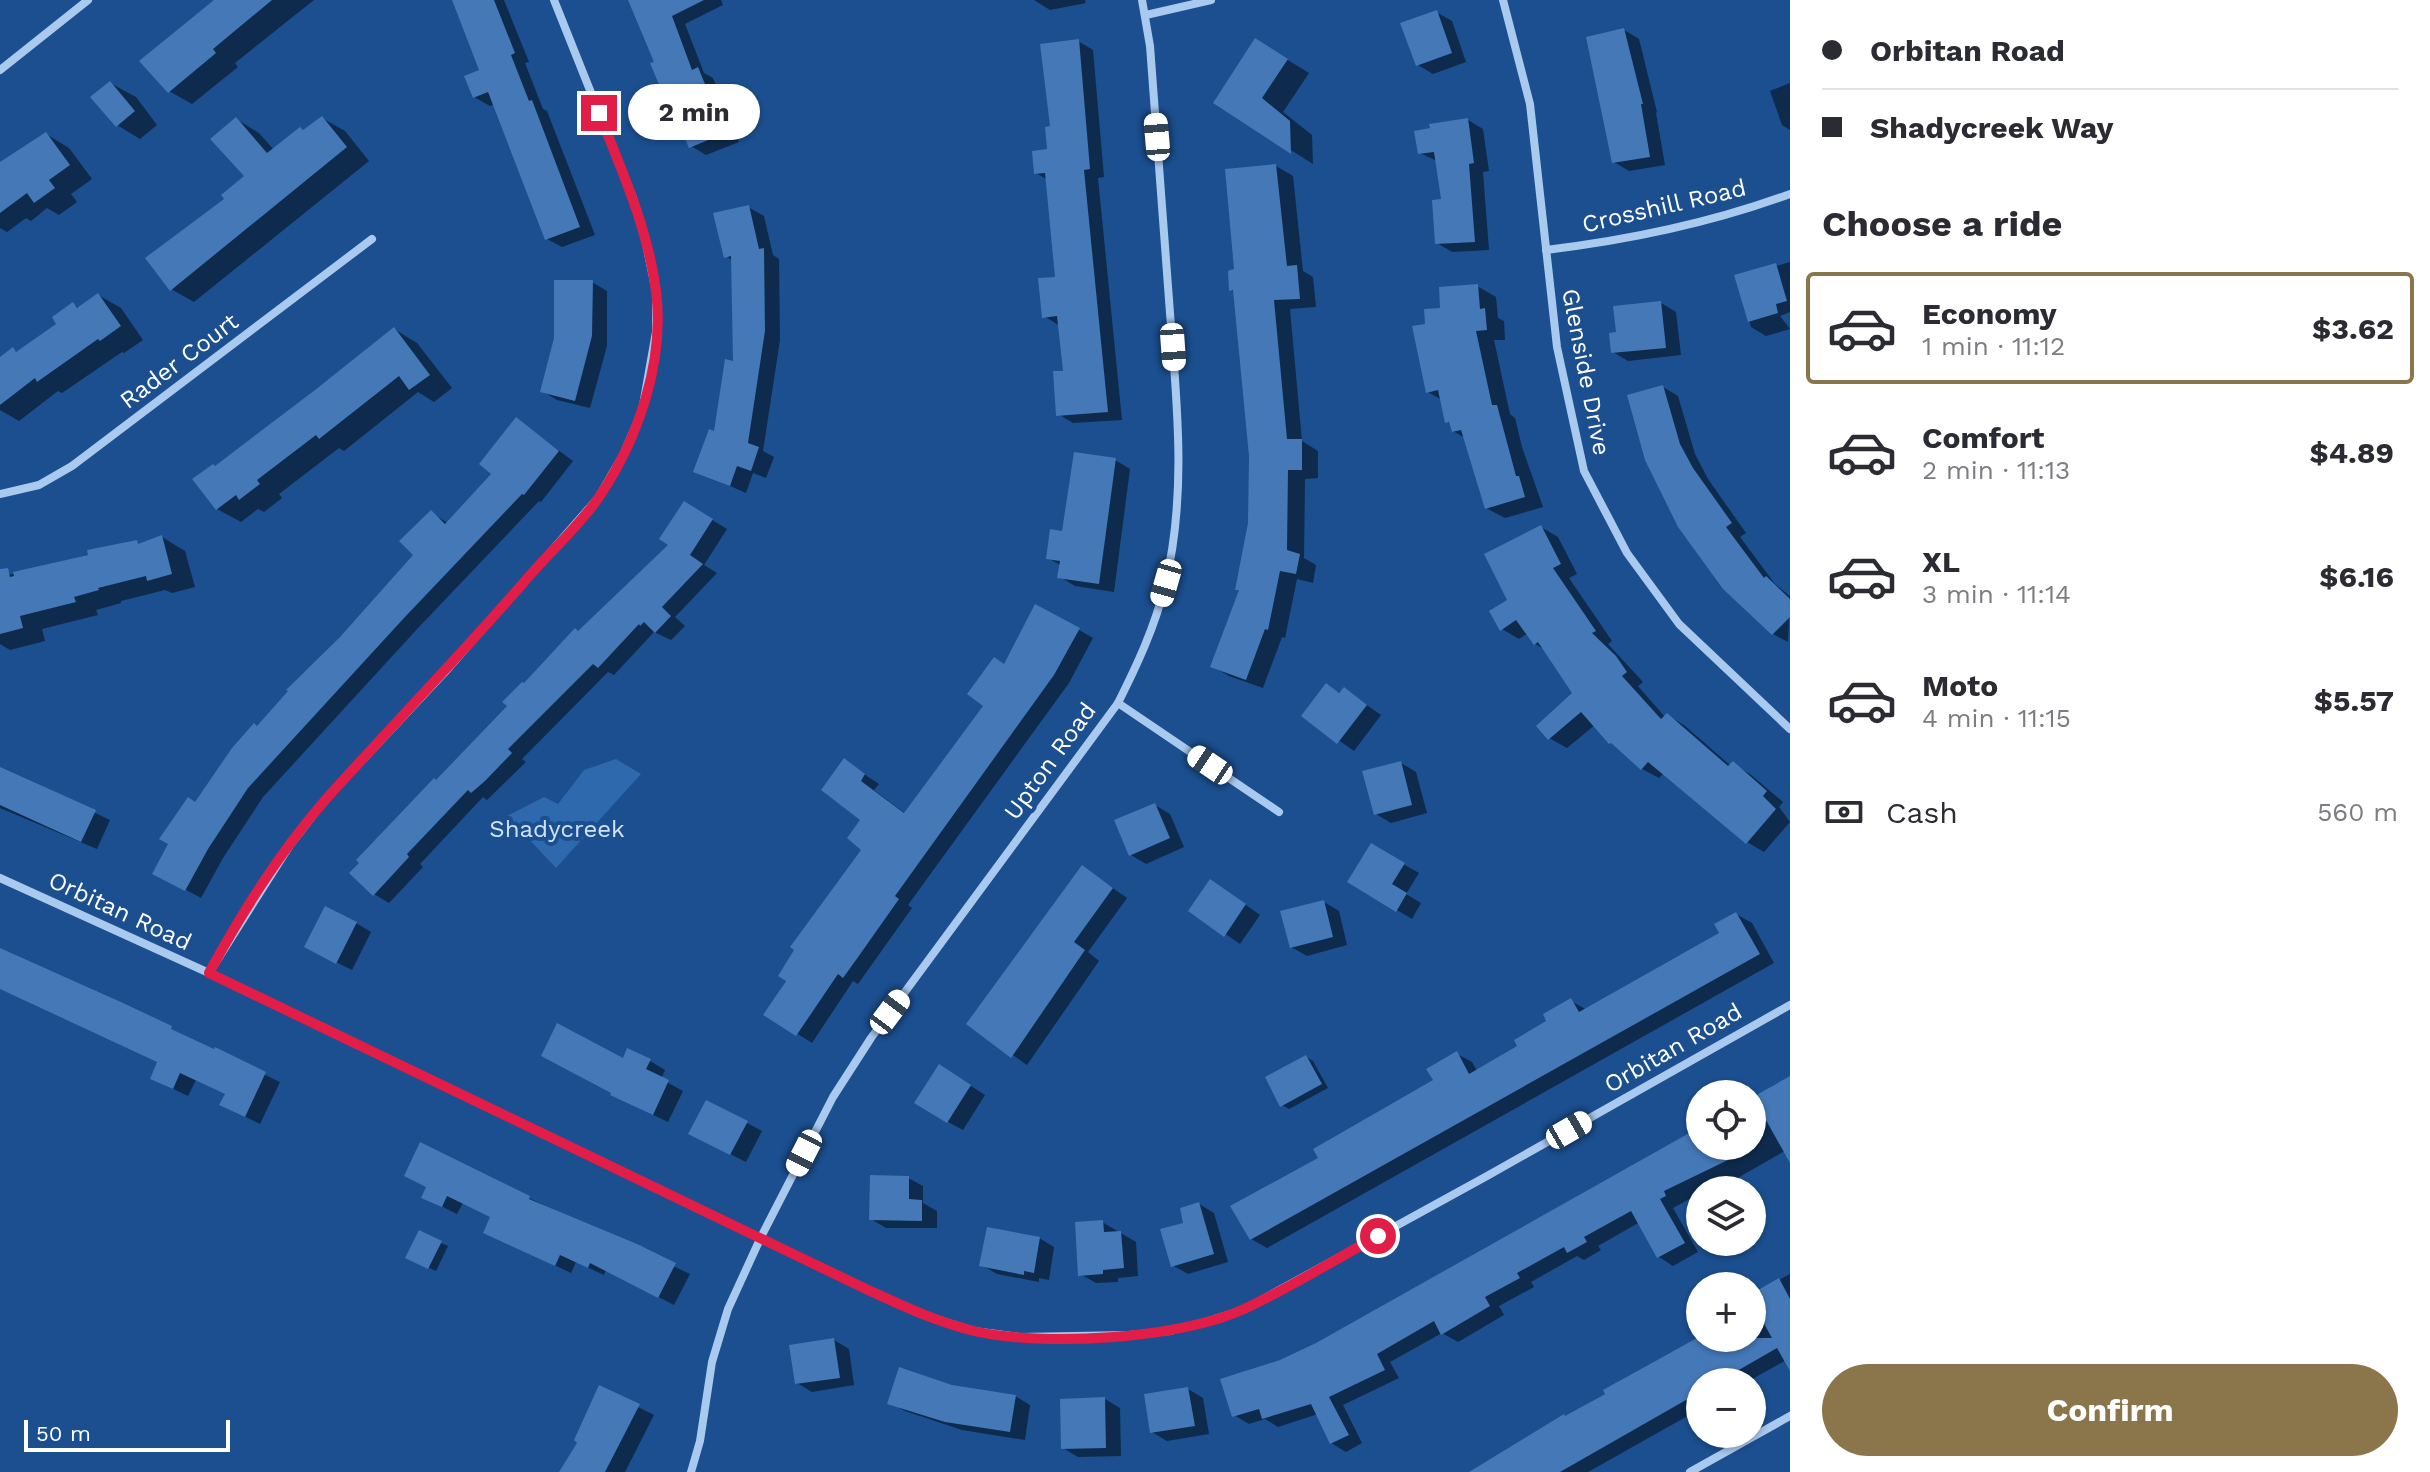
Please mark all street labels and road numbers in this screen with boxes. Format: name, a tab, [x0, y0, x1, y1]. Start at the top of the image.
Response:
street label: Crosshill Road	[1579, 174, 1749, 238]
street label: Glenside Drive	[1556, 286, 1616, 458]
street label: Rader Court	[114, 307, 244, 415]
street label: Upton Road	[998, 697, 1102, 825]
street label: Orbitan Road	[44, 866, 196, 956]
street label: Orbitan Road	[1599, 997, 1747, 1099]

